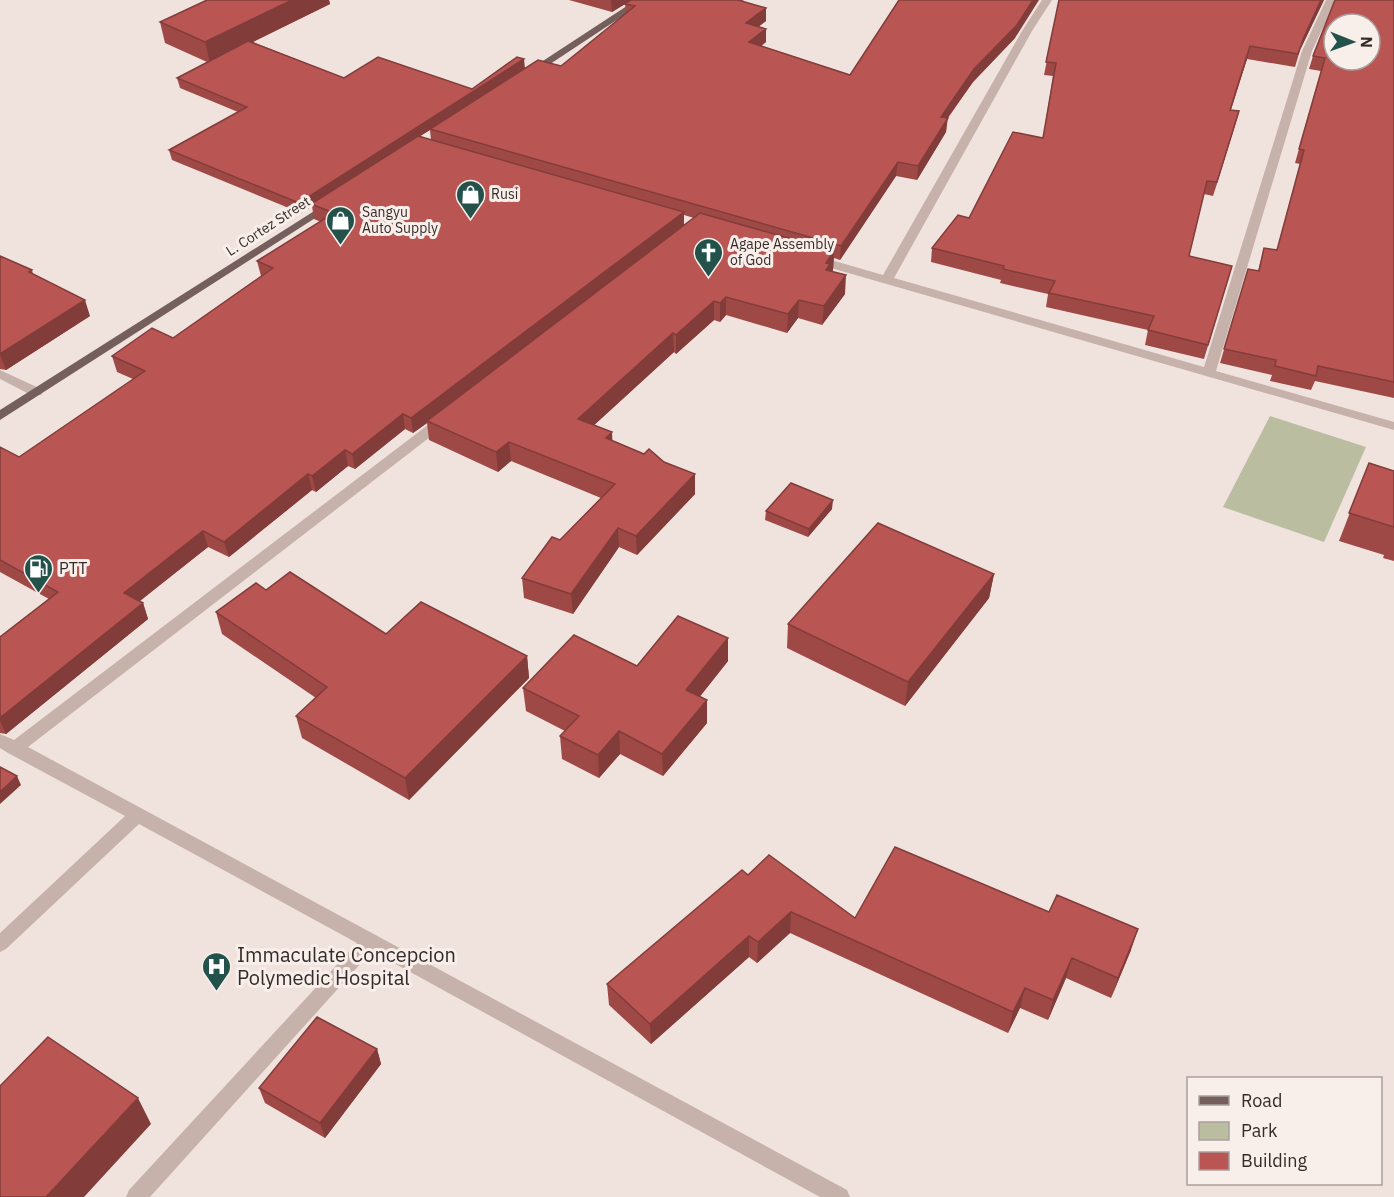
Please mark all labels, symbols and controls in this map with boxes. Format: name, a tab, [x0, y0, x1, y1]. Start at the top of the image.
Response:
north arrow	[1322, 12, 1382, 72]
text: N	[1357, 36, 1377, 48]
shop icon: Rusi	[454, 178, 486, 220]
place label: Rusi	[491, 185, 518, 203]
street label: L. Cortez Street	[222, 192, 314, 260]
place label: Sangyu Auto Supply	[362, 203, 438, 237]
shop icon: Sangyu Auto Supply	[325, 204, 357, 246]
place label: Agape Assembly of God	[730, 235, 834, 269]
church icon: Agape Assembly of God	[693, 236, 725, 278]
fuel station icon: PTT	[22, 552, 54, 594]
place label: PTT	[59, 558, 87, 578]
place label: Immaculate Concepcion Polymedic Hospital	[237, 941, 456, 991]
hospital icon: Immaculate Concepcion Polymedic Hospital	[200, 950, 232, 992]
legend	[1187, 1077, 1382, 1185]
text: Road	[1241, 1089, 1282, 1112]
text: Park	[1241, 1119, 1278, 1142]
text: Building	[1241, 1149, 1308, 1172]

